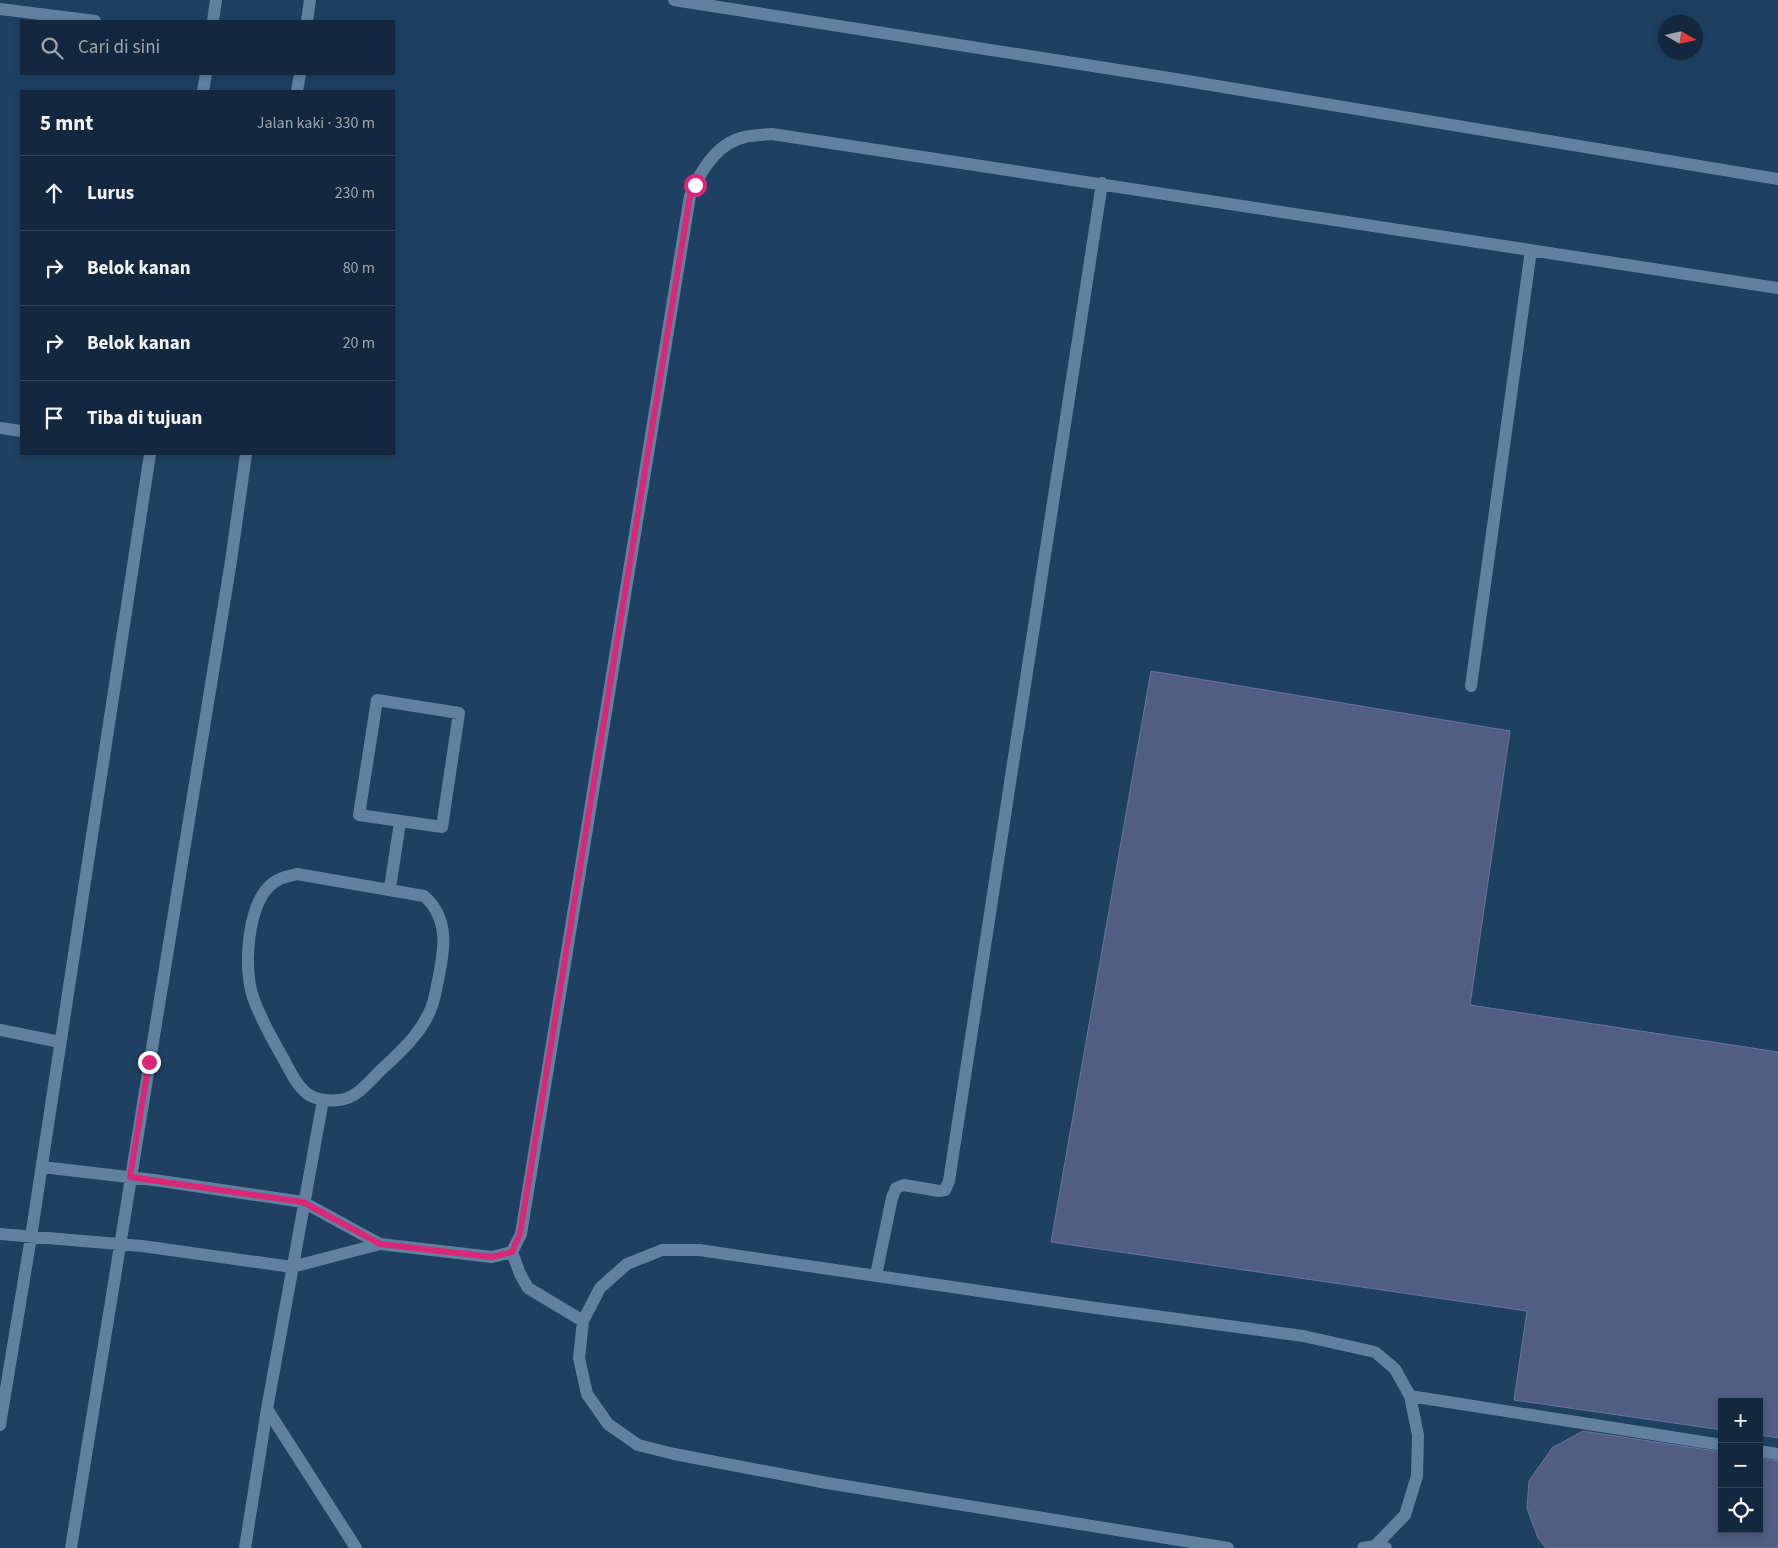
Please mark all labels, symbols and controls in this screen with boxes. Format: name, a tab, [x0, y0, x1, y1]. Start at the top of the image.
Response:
north arrow	[1658, 15, 1703, 60]
search box	[20, 20, 395, 75]
icon: search	[38, 34, 66, 62]
text: Cari di sini	[78, 34, 160, 61]
text: 5 mnt	[40, 108, 93, 138]
text: Jalan kaki · 330 m	[257, 112, 375, 134]
route start	[684, 174, 707, 197]
icon: ahead	[40, 179, 68, 207]
text: Lurus	[87, 180, 134, 207]
text: 230 m	[335, 182, 375, 204]
icon: right	[40, 254, 68, 282]
text: Belok kanan	[87, 255, 191, 282]
text: 80 m	[343, 257, 375, 279]
icon: right	[40, 329, 68, 357]
text: Belok kanan	[87, 330, 191, 357]
text: 20 m	[343, 332, 375, 354]
icon: arrive	[40, 404, 68, 432]
text: Tiba di tujuan	[87, 405, 202, 432]
route end	[138, 1051, 161, 1074]
map controls	[1718, 1398, 1763, 1533]
button: +	[1718, 1398, 1763, 1443]
button: −	[1718, 1443, 1763, 1488]
button: locate	[1718, 1488, 1763, 1533]

